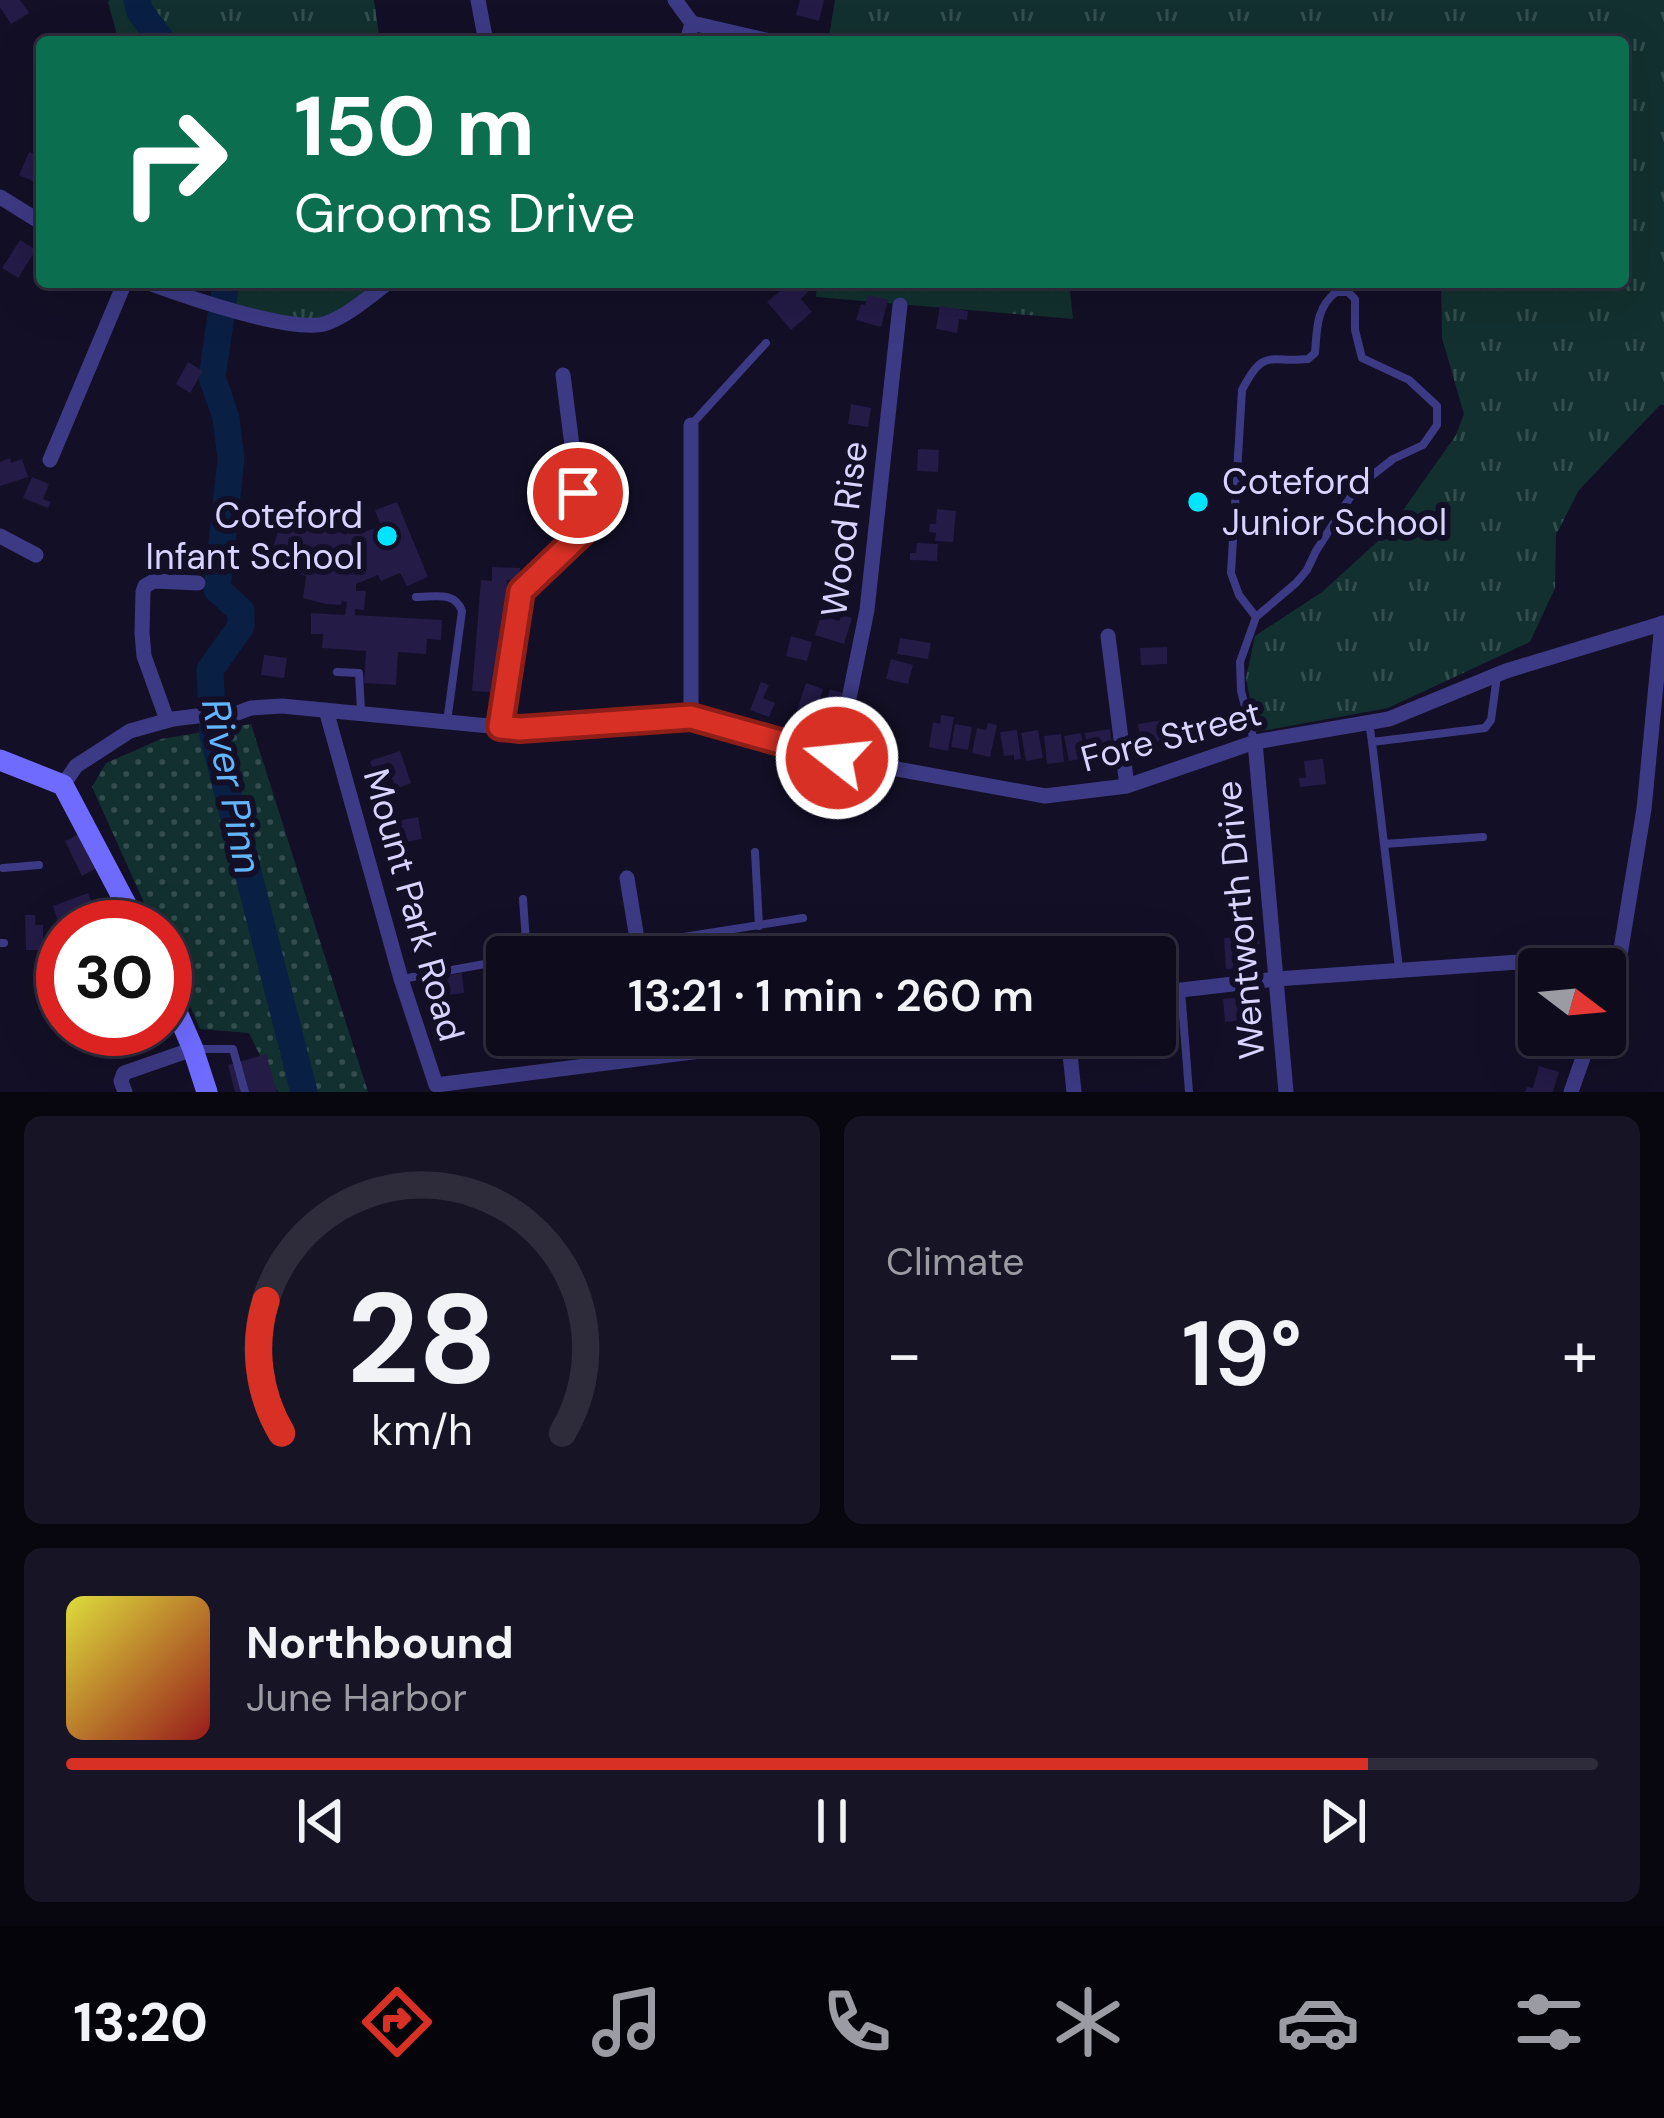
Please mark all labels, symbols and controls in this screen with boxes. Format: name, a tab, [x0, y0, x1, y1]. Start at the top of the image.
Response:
text: 150 m	[294, 72, 535, 181]
icon: right	[96, 84, 252, 240]
text: Grooms Drive	[294, 178, 635, 249]
street label: Wood Rise	[810, 439, 878, 619]
pin	[527, 442, 629, 544]
place label: Coteford Junior School	[1222, 458, 1447, 546]
icon: arrive	[545, 460, 611, 526]
marker: Coteford Junior School	[1185, 489, 1211, 515]
place label: Coteford Infant School	[146, 492, 363, 580]
marker: Coteford Infant School	[374, 523, 400, 549]
street label: Fore Street	[1076, 689, 1266, 783]
water label: River Pinn	[190, 694, 274, 878]
position arrow	[774, 695, 900, 821]
street label: Mount Park Road	[353, 763, 475, 1047]
street label: Wentworth Drive	[1204, 779, 1276, 1061]
speed limit sign: 30	[36, 900, 192, 1056]
north arrow	[1518, 948, 1626, 1056]
map controls	[1518, 948, 1626, 1056]
text: 13:21 · 1 min · 260 m	[628, 966, 1034, 1025]
text: Climate	[886, 1236, 1024, 1287]
text: 28	[347, 1258, 497, 1421]
text: 19°	[1182, 1296, 1302, 1413]
text: −	[886, 1312, 922, 1397]
text: +	[1562, 1312, 1598, 1397]
text: km/h	[371, 1402, 473, 1458]
text: Northbound	[246, 1613, 514, 1672]
text: June Harbor	[246, 1672, 467, 1723]
icon: previous	[288, 1788, 354, 1854]
icon: pause	[799, 1788, 865, 1854]
icon: next	[1310, 1788, 1376, 1854]
icon: directions	[355, 1980, 439, 2064]
icon: music	[585, 1980, 669, 2064]
icon: phone	[815, 1980, 899, 2064]
icon: climate	[1046, 1980, 1130, 2064]
icon: car	[1276, 1980, 1360, 2064]
icon: filters	[1507, 1980, 1591, 2064]
text: 13:20	[73, 1987, 208, 2058]

